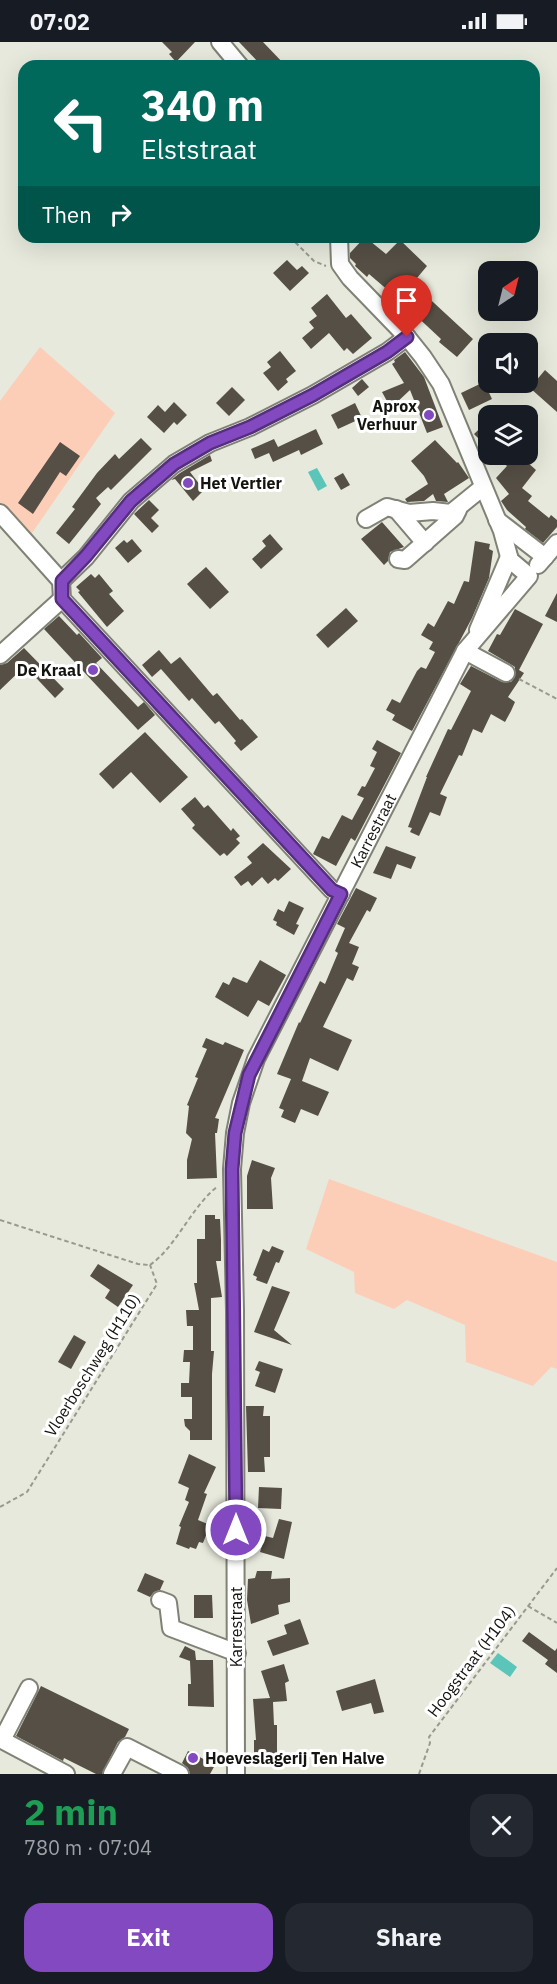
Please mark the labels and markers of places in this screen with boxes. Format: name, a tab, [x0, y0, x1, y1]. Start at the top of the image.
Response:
pin	[381, 275, 432, 337]
place label: Aprox Verhuur	[357, 396, 418, 434]
marker: Aprox Verhuur	[422, 408, 436, 422]
place label: Het Vertier	[200, 473, 283, 493]
marker: Het Vertier	[181, 476, 195, 490]
place label: De Kraal	[17, 660, 81, 680]
marker: De Kraal	[86, 663, 100, 677]
place label: Hoeveslagerij Ten Halve	[205, 1748, 385, 1768]
marker: Hoeveslagerij Ten Halve	[186, 1751, 200, 1765]

